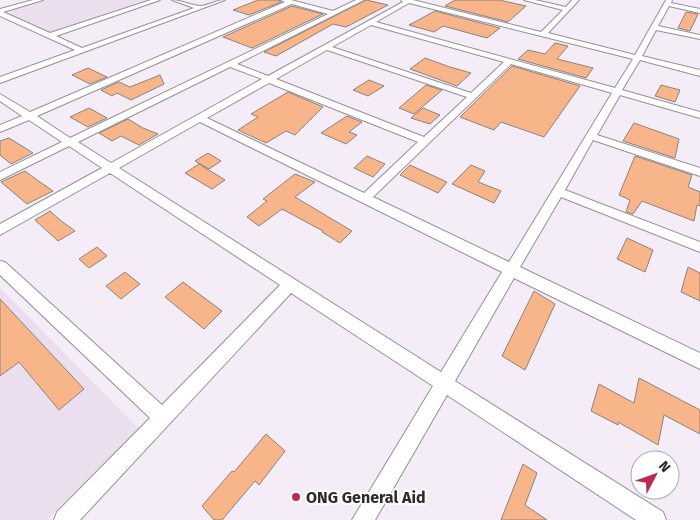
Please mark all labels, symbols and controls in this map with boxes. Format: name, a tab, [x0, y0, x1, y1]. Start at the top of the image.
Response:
north arrow	[630, 450, 680, 500]
text: N	[655, 458, 674, 476]
place label: ONG General Aid	[306, 488, 426, 507]
marker: ONG General Aid	[290, 491, 302, 503]

